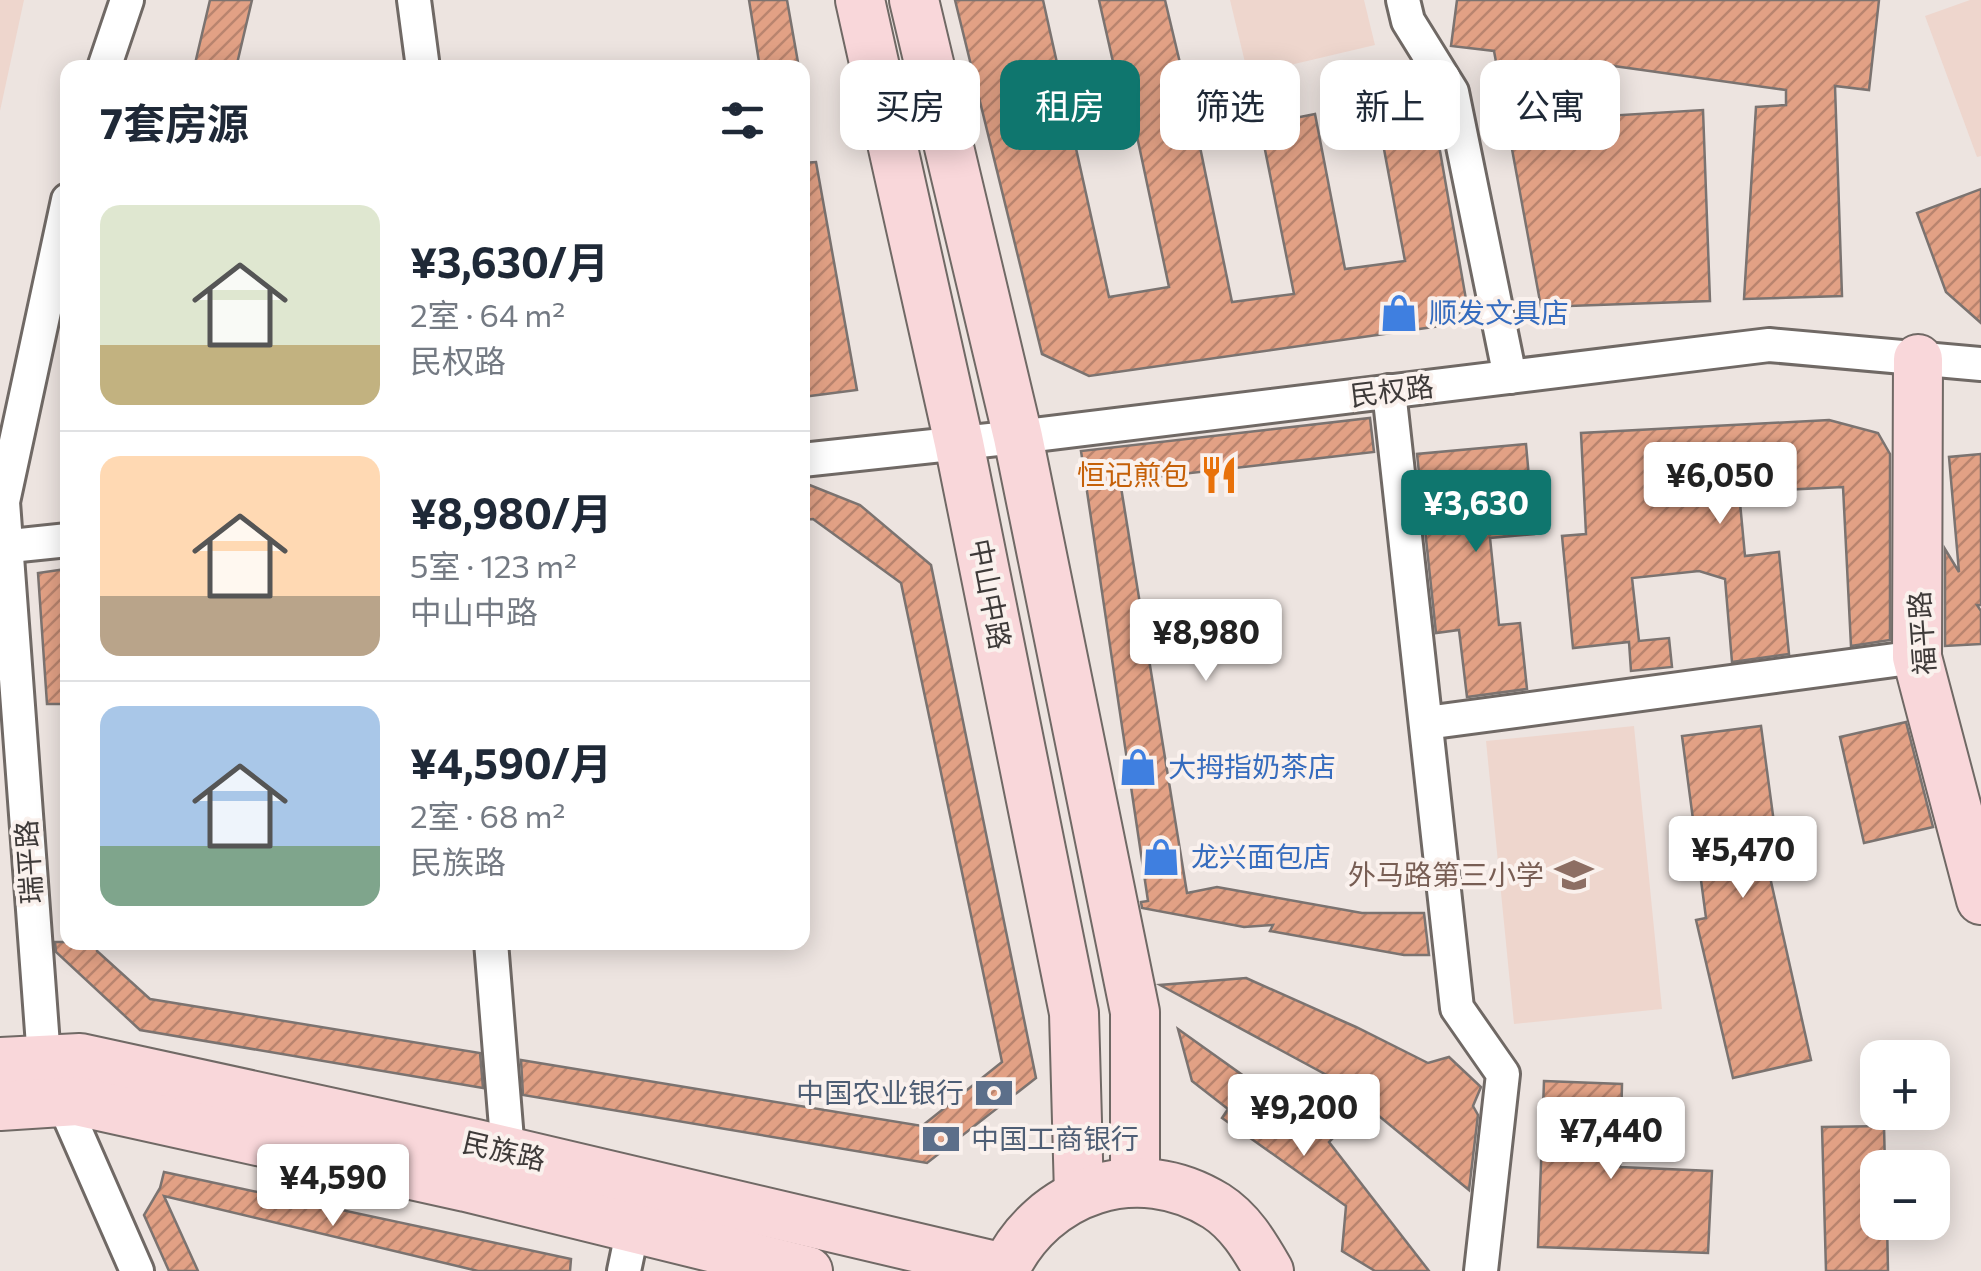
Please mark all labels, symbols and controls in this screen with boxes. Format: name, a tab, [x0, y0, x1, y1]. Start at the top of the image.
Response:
chip: 买房	[840, 60, 980, 150]
chip: 租房	[1000, 60, 1140, 150]
chip: 筛选	[1160, 60, 1300, 150]
chip: 新上	[1320, 60, 1460, 150]
chip: 公寓	[1480, 60, 1620, 150]
icon: filters	[715, 93, 770, 148]
text: 7套房源	[100, 96, 249, 148]
text: ¥3,630/月	[410, 235, 609, 287]
icon: home	[180, 245, 300, 365]
shop icon: 顺发文具店	[1378, 292, 1420, 334]
text: 2室 · 64 m²	[410, 294, 565, 334]
place label: 顺发文具店	[1429, 295, 1569, 329]
text: 民权路	[410, 340, 506, 380]
street label: 民权路	[1348, 368, 1436, 412]
pin: ¥6,050	[1639, 442, 1801, 527]
restaurant icon: 恒记煎包	[1198, 454, 1240, 496]
text: ¥6,050	[1666, 454, 1774, 494]
place label: 恒记煎包	[1077, 457, 1189, 491]
pin: ¥3,630	[1395, 470, 1557, 555]
text: ¥3,630	[1423, 482, 1529, 522]
text: ¥8,980/月	[410, 486, 612, 538]
icon: home	[180, 496, 300, 616]
street label: 中山中路	[964, 536, 1018, 652]
text: 5室 · 123 m²	[410, 545, 577, 585]
street label: 福平路	[1901, 590, 1941, 676]
text: 中山中路	[410, 591, 538, 631]
pin: ¥8,980	[1125, 599, 1287, 684]
text: ¥8,980	[1152, 611, 1260, 651]
text: ¥4,590/月	[410, 736, 612, 788]
icon: home	[180, 746, 300, 866]
shop icon: 大拇指奶茶店	[1117, 746, 1159, 788]
place label: 大拇指奶茶店	[1168, 749, 1336, 783]
text: 2室 · 68 m²	[410, 795, 565, 835]
pin: ¥5,470	[1662, 816, 1824, 901]
street label: 瑞平路	[8, 819, 48, 905]
text: ¥5,470	[1691, 828, 1795, 868]
shop icon: 龙兴面包店	[1140, 836, 1182, 878]
place label: 龙兴面包店	[1191, 839, 1331, 873]
text: 民族路	[410, 841, 506, 881]
school or university icon: 外马路第三小学	[1553, 854, 1595, 896]
place label: 外马路第三小学	[1348, 857, 1544, 891]
map controls	[1860, 1040, 1950, 1240]
button: +	[1860, 1040, 1950, 1130]
bank icon: 中国农业银行	[973, 1072, 1015, 1114]
pin: ¥9,200	[1223, 1074, 1385, 1159]
place label: 中国农业银行	[796, 1075, 964, 1109]
text: ¥9,200	[1250, 1086, 1358, 1126]
pin: ¥7,440	[1530, 1097, 1692, 1182]
text: ¥7,440	[1559, 1109, 1663, 1149]
bank icon: 中国工商银行	[920, 1118, 962, 1160]
place label: 中国工商银行	[971, 1121, 1139, 1155]
street label: 民族路	[459, 1124, 549, 1176]
pin: ¥4,590	[252, 1144, 414, 1229]
button: −	[1860, 1150, 1950, 1240]
text: ¥4,590	[279, 1156, 387, 1196]

